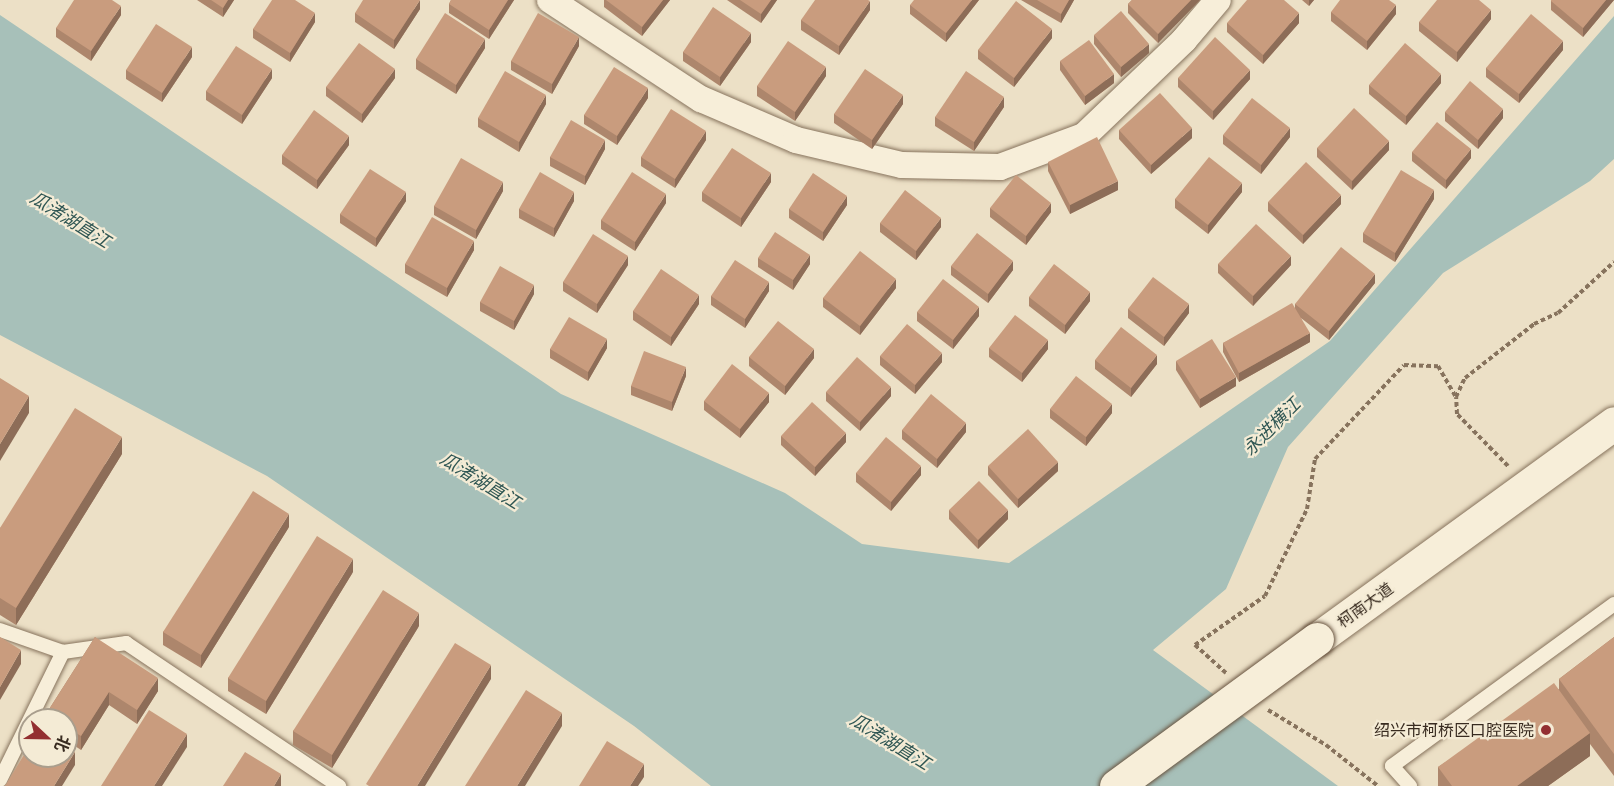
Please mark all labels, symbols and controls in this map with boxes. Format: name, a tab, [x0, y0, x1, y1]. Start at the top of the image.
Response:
water label: 瓜渚湖直江	[26, 187, 114, 253]
water label: 永进横江	[1239, 394, 1305, 460]
water label: 瓜渚湖直江	[436, 448, 524, 514]
street label: 柯南大道	[1333, 578, 1397, 632]
north arrow	[18, 708, 78, 768]
water label: 瓜渚湖直江	[846, 709, 934, 775]
place label: 绍兴市柯桥区口腔医院	[1374, 720, 1534, 740]
marker: 绍兴市柯桥区口腔医院	[1539, 723, 1553, 737]
text: 北	[51, 733, 75, 755]

